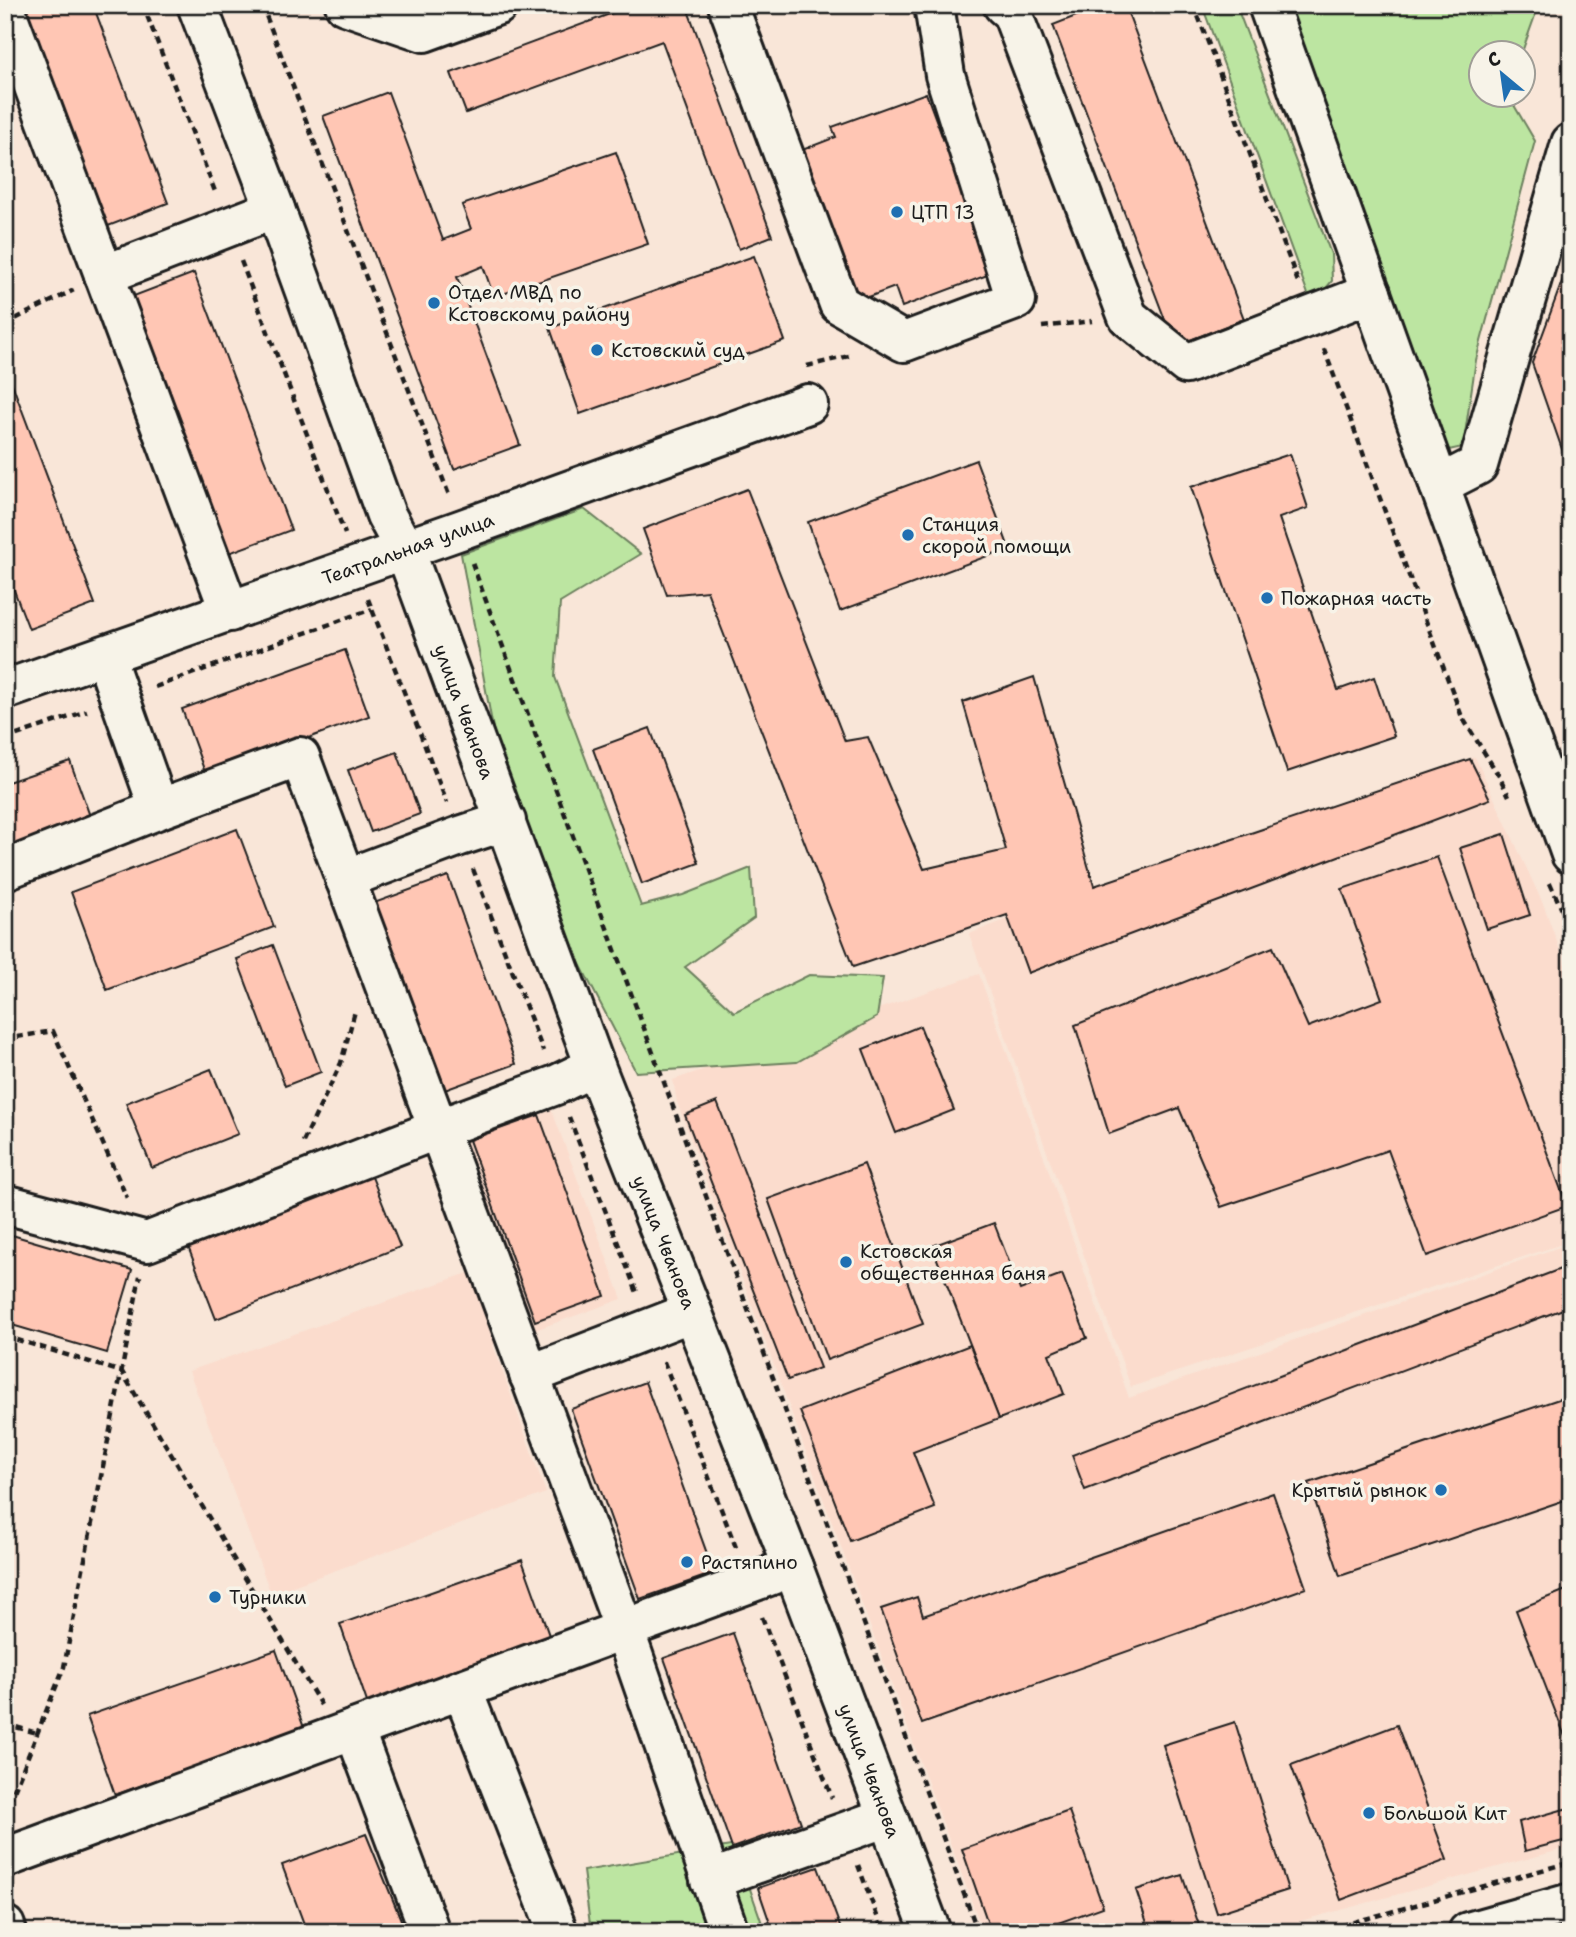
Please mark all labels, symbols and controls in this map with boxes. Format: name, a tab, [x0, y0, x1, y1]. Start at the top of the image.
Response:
north arrow	[1468, 38, 1538, 108]
text: С	[1483, 46, 1505, 73]
place label: ЦТП 13	[911, 200, 975, 225]
marker: ЦТП 13	[889, 204, 905, 220]
place label: Отдел МВД по Кстовскому району	[448, 280, 630, 327]
marker: Отдел МВД по Кстовскому району	[426, 295, 442, 311]
place label: Кстовский суд	[611, 338, 745, 363]
marker: Кстовский суд	[589, 342, 605, 358]
street label: Театральная улица	[318, 506, 497, 590]
place label: Станция скорой помощи	[922, 512, 1071, 559]
marker: Станция скорой помощи	[900, 527, 916, 543]
place label: Пожарная часть	[1281, 586, 1431, 611]
marker: Пожарная часть	[1259, 590, 1275, 606]
street label: улица Чванова	[428, 641, 501, 783]
street label: улица Чванова	[627, 1172, 702, 1313]
place label: Кстовская общественная баня	[860, 1239, 1046, 1286]
marker: Кстовская общественная баня	[838, 1254, 854, 1270]
place label: Крытый рынок	[1291, 1478, 1427, 1503]
marker: Крытый рынок	[1433, 1482, 1449, 1498]
place label: Растяпино	[701, 1550, 798, 1575]
marker: Растяпино	[679, 1554, 695, 1570]
place label: Турники	[229, 1585, 306, 1610]
marker: Турники	[207, 1589, 223, 1605]
street label: улица Чванова	[833, 1700, 907, 1842]
place label: Большой Кит	[1383, 1801, 1507, 1826]
marker: Большой Кит	[1361, 1805, 1377, 1821]

